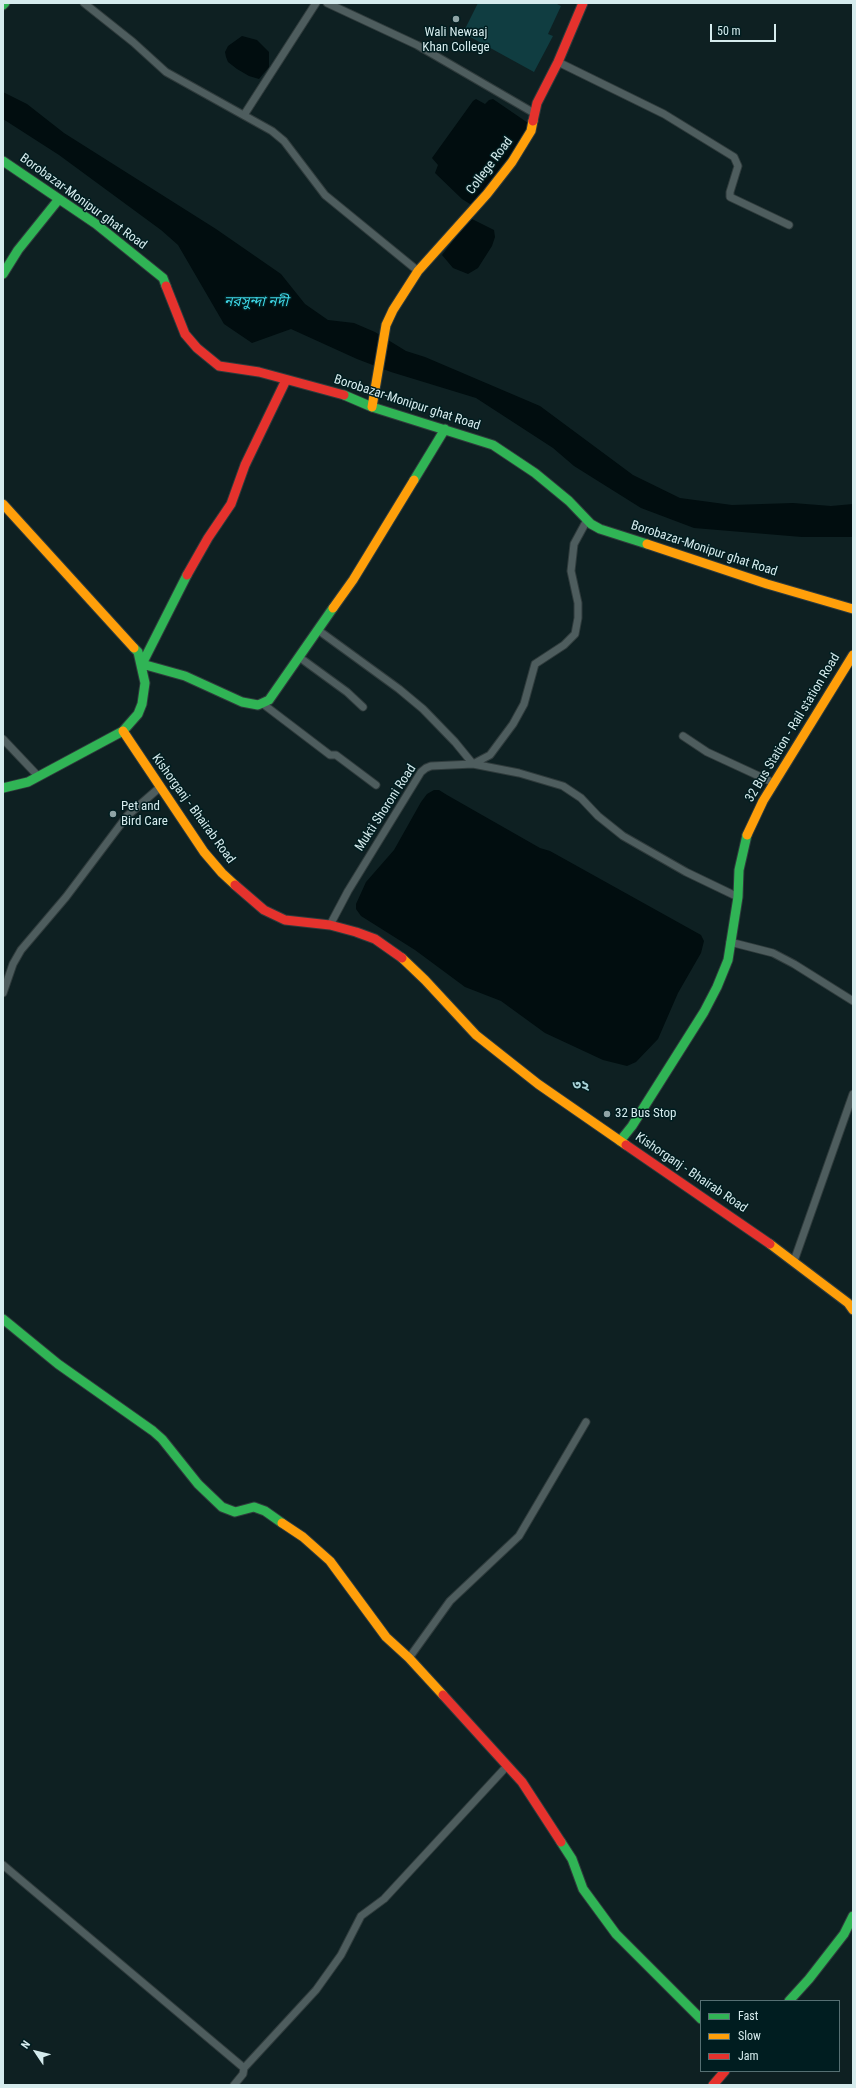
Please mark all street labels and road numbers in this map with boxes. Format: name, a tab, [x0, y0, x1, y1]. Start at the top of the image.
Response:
street label: College Road	[463, 134, 517, 198]
street label: Borobazar-Monipur ghat Road	[17, 151, 149, 253]
street label: Borobazar-Monipur ghat Road	[332, 372, 482, 434]
street label: Borobazar-Monipur ghat Road	[629, 518, 779, 580]
street label: 32 Bus Station - Rail station Road	[742, 651, 844, 805]
street label: Kishorganj - Bhairab Road	[148, 751, 238, 867]
street label: Mukti Shoroni Road	[352, 762, 420, 854]
street label: Kishorganj - Bhairab Road	[632, 1130, 750, 1216]

